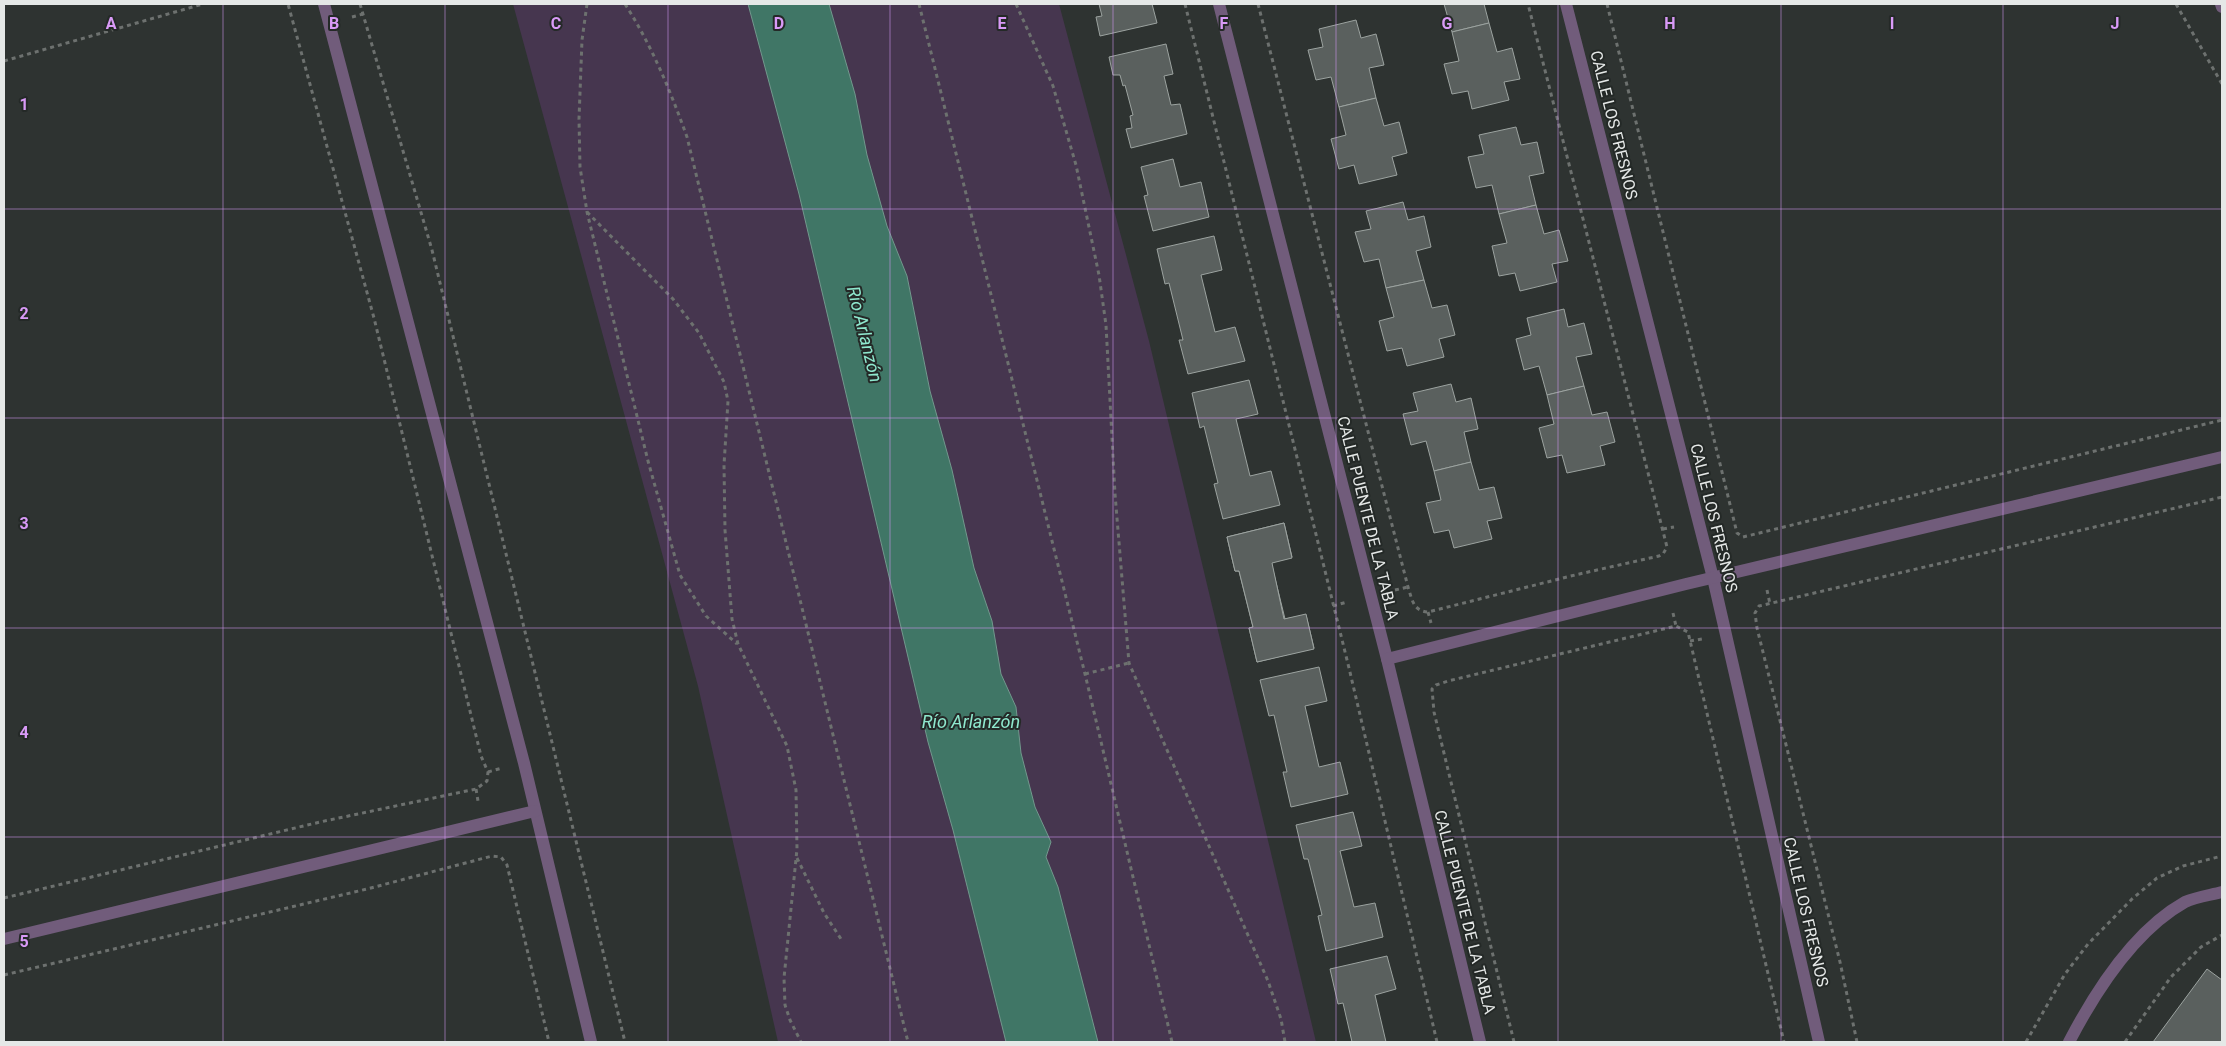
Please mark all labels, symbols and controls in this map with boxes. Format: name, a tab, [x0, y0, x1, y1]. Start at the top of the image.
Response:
text: A	[106, 14, 117, 33]
text: B	[329, 14, 339, 33]
text: C	[551, 14, 561, 33]
text: D	[774, 14, 784, 33]
text: E	[998, 14, 1007, 33]
text: F	[1220, 14, 1229, 33]
text: G	[1442, 14, 1453, 33]
text: H	[1664, 14, 1676, 33]
text: I	[1890, 14, 1894, 33]
text: J	[2111, 14, 2119, 33]
street label: CALLE LOS FRESNOS	[1586, 48, 1642, 202]
text: 1	[19, 95, 29, 114]
water label: Río Arlanzón	[843, 284, 887, 384]
text: 2	[19, 304, 29, 323]
street label: CALLE PUENTE DE LA TABLA	[1333, 414, 1403, 622]
street label: CALLE LOS FRESNOS	[1686, 441, 1742, 595]
text: 3	[19, 514, 29, 533]
water label: Río Arlanzón	[922, 711, 1020, 732]
text: 4	[19, 723, 29, 742]
street label: CALLE PUENTE DE LA TABLA	[1430, 808, 1500, 1016]
street label: CALLE LOS FRESNOS	[1780, 835, 1832, 989]
text: 5	[19, 932, 29, 951]

